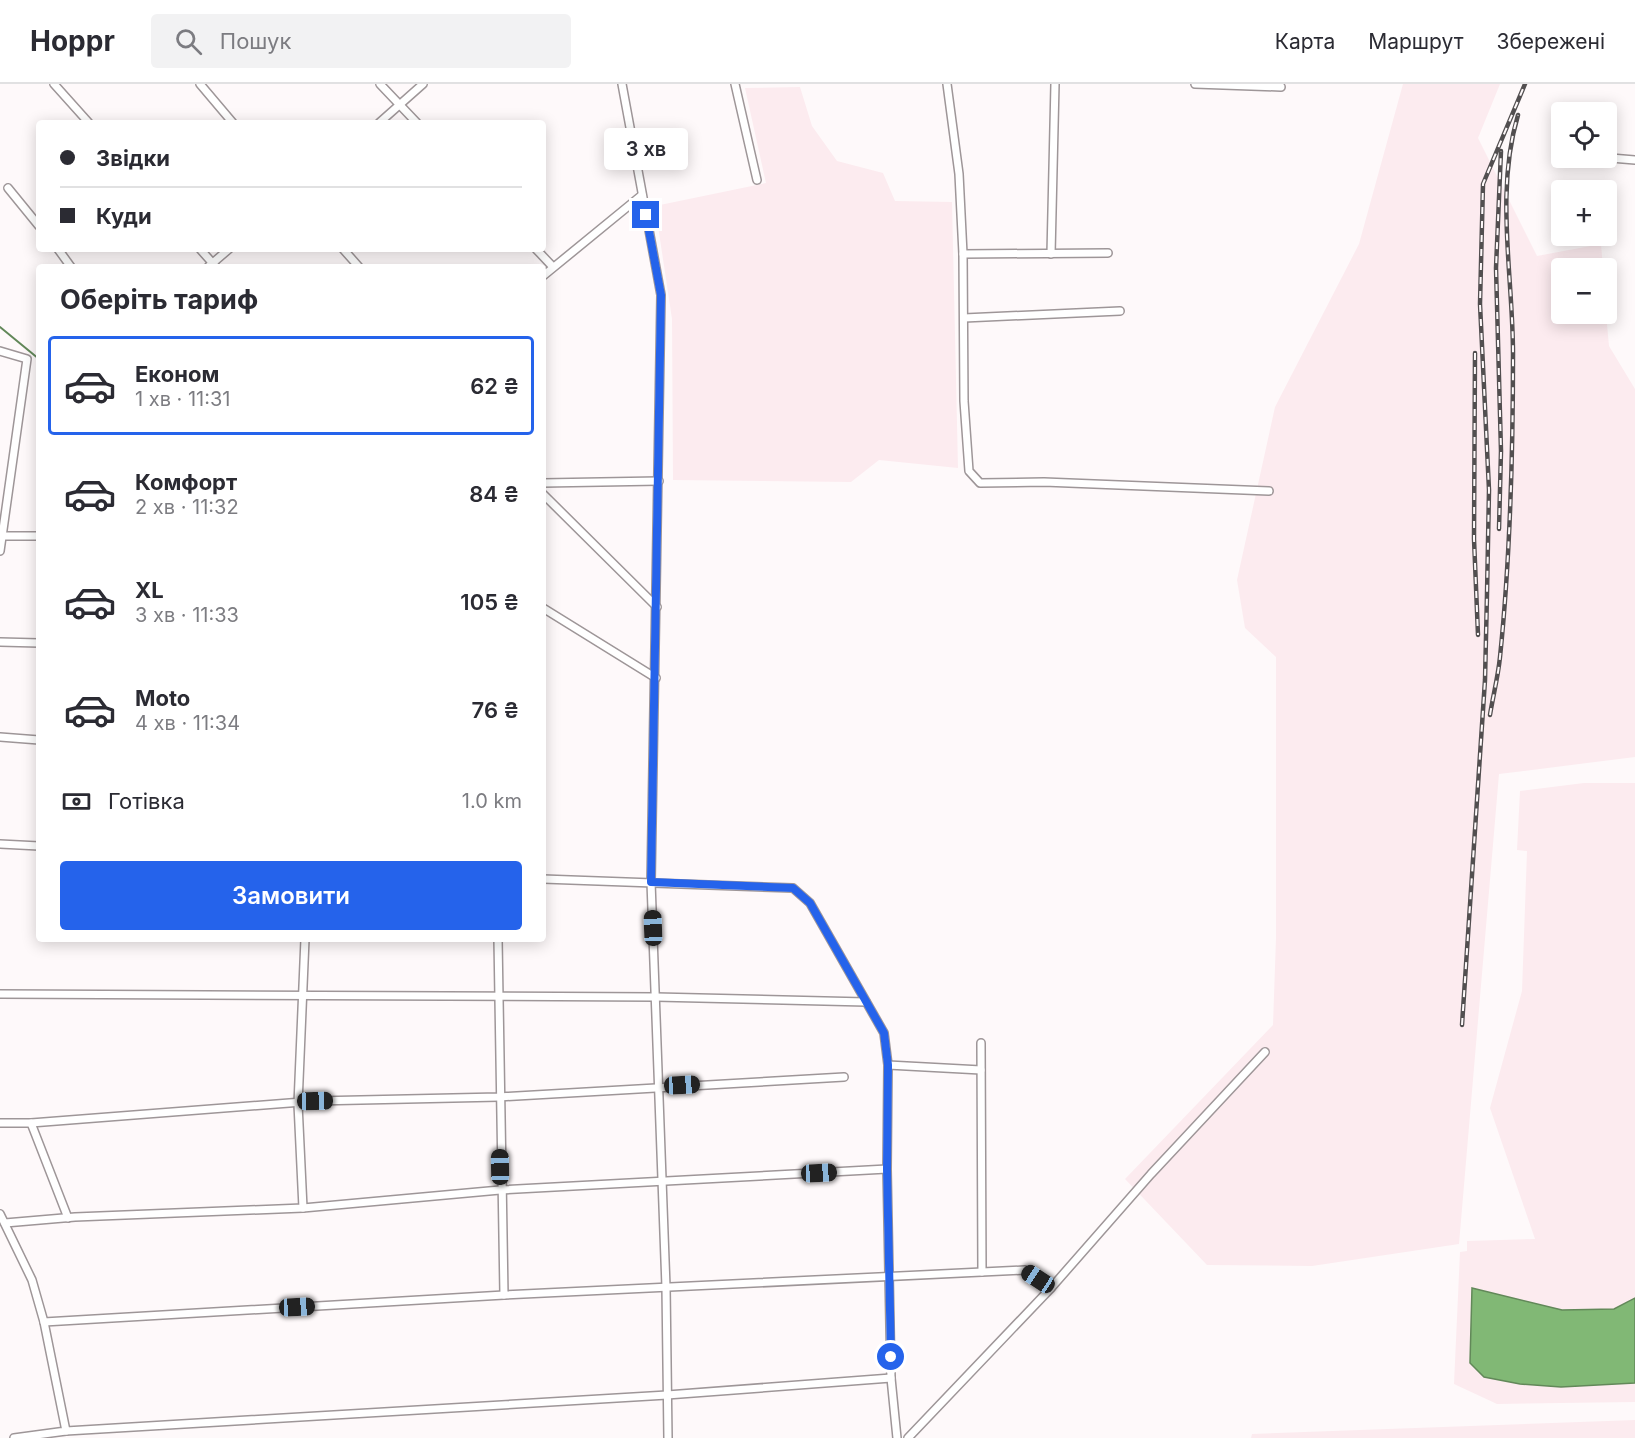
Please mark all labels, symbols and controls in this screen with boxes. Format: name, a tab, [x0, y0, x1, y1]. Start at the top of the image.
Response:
search box	[151, 14, 571, 68]
text: Hoppr	[30, 24, 115, 58]
icon: search	[172, 25, 205, 58]
text: Пошук	[220, 28, 291, 54]
text: Карта	[1275, 29, 1335, 54]
text: Маршрут	[1368, 29, 1463, 54]
text: Збережені	[1496, 29, 1605, 54]
map controls	[1551, 102, 1617, 324]
button: locate	[1551, 102, 1617, 168]
callout: 3 хв	[604, 128, 688, 170]
text: 3 хв	[626, 137, 666, 161]
text: Звідки	[96, 145, 170, 171]
button: +	[1551, 180, 1617, 246]
route end	[632, 201, 659, 228]
text: Куди	[96, 203, 152, 229]
button: −	[1551, 258, 1617, 324]
text: Оберіть тариф	[60, 283, 258, 316]
icon: car	[63, 359, 117, 413]
text: Економ	[135, 361, 219, 387]
text: 62 ₴	[470, 373, 519, 399]
text: 1 хв · 11:31	[135, 387, 231, 411]
icon: car	[63, 467, 117, 521]
text: Комфорт	[135, 469, 237, 495]
text: 84 ₴	[469, 481, 519, 507]
text: 2 хв · 11:32	[135, 495, 239, 519]
icon: car	[63, 575, 117, 629]
text: XL	[135, 577, 164, 603]
text: 105 ₴	[460, 589, 519, 615]
text: 3 хв · 11:33	[135, 603, 239, 627]
icon: car	[63, 683, 117, 737]
text: Moto	[135, 685, 190, 711]
text: 76 ₴	[472, 697, 519, 723]
text: 4 хв · 11:34	[135, 711, 240, 735]
icon: cash	[60, 785, 93, 818]
text: Готівка	[108, 788, 185, 814]
text: 1.0 km	[462, 789, 522, 813]
button: Замовити	[60, 861, 522, 930]
car	[643, 910, 663, 946]
car	[664, 1075, 700, 1095]
car	[297, 1092, 333, 1110]
car	[491, 1149, 509, 1185]
car	[801, 1163, 837, 1183]
car	[1018, 1262, 1058, 1296]
car	[279, 1297, 315, 1317]
route start	[877, 1343, 904, 1370]

